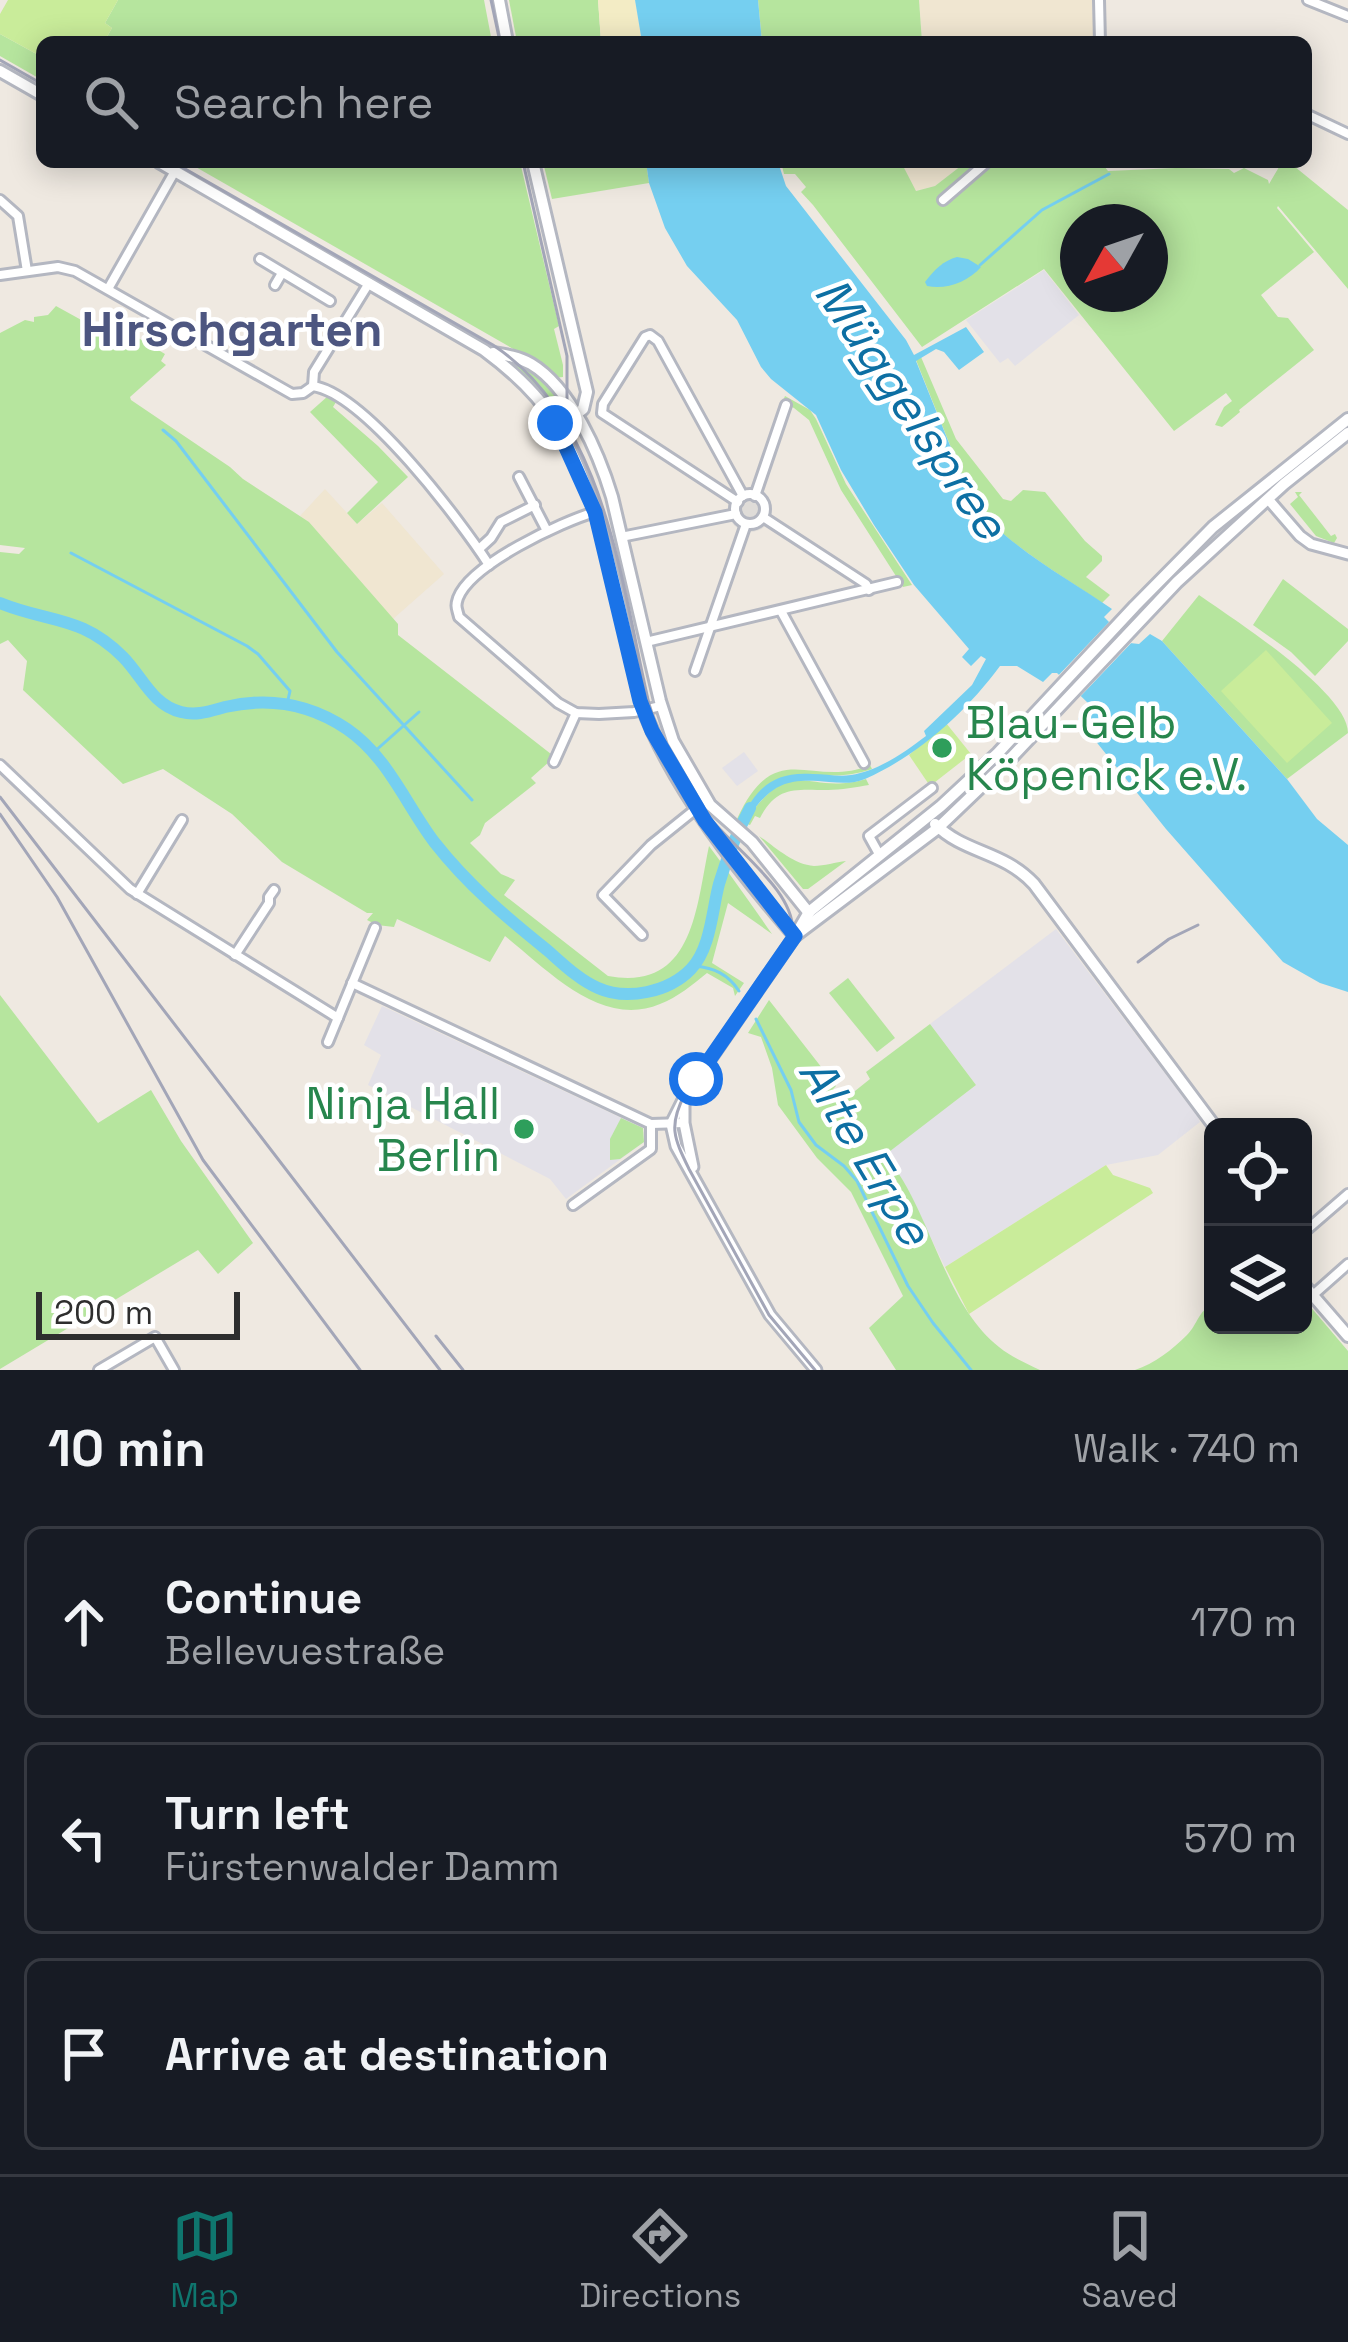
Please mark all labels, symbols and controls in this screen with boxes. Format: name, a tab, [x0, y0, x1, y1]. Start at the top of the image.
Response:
search box	[36, 36, 1312, 168]
icon: search	[78, 69, 144, 135]
text: Search here	[174, 74, 433, 131]
north arrow	[1060, 204, 1168, 312]
water label: Müggelspree	[802, 266, 1022, 552]
district label: Hirschgarten	[81, 299, 383, 360]
route end	[528, 396, 582, 450]
place label: Blau-Gelb Köpenick e.V.	[966, 694, 1247, 803]
marker: Blau-Gelb Köpenick e.V.	[929, 735, 955, 761]
water label: Alte Erpe	[786, 1046, 946, 1258]
route start	[669, 1052, 723, 1106]
place label: Ninja Hall Berlin	[306, 1075, 500, 1184]
marker: Ninja Hall Berlin	[511, 1116, 537, 1142]
map controls	[1204, 1118, 1312, 1334]
button: locate	[1204, 1118, 1312, 1226]
button: layers	[1204, 1226, 1312, 1334]
scale bar	[36, 1286, 240, 1339]
text: 200 m	[54, 1292, 153, 1334]
text: 10 min	[48, 1416, 206, 1481]
text: Walk · 740 m	[1073, 1424, 1300, 1473]
text: Continue	[165, 1569, 362, 1626]
icon: ahead	[51, 1589, 117, 1655]
text: 170 m	[1190, 1598, 1297, 1647]
text: Bellevuestraße	[165, 1626, 445, 1675]
text: Turn left	[165, 1785, 350, 1842]
icon: left	[51, 1805, 117, 1871]
text: 570 m	[1184, 1814, 1297, 1863]
text: Fürstenwalder Damm	[165, 1842, 560, 1891]
icon: arrive	[51, 2021, 117, 2087]
text: Arrive at destination	[165, 2026, 609, 2083]
tab: Map	[170, 2203, 239, 2317]
tab: Directions	[579, 2203, 741, 2317]
tab: Saved	[1082, 2203, 1178, 2317]

